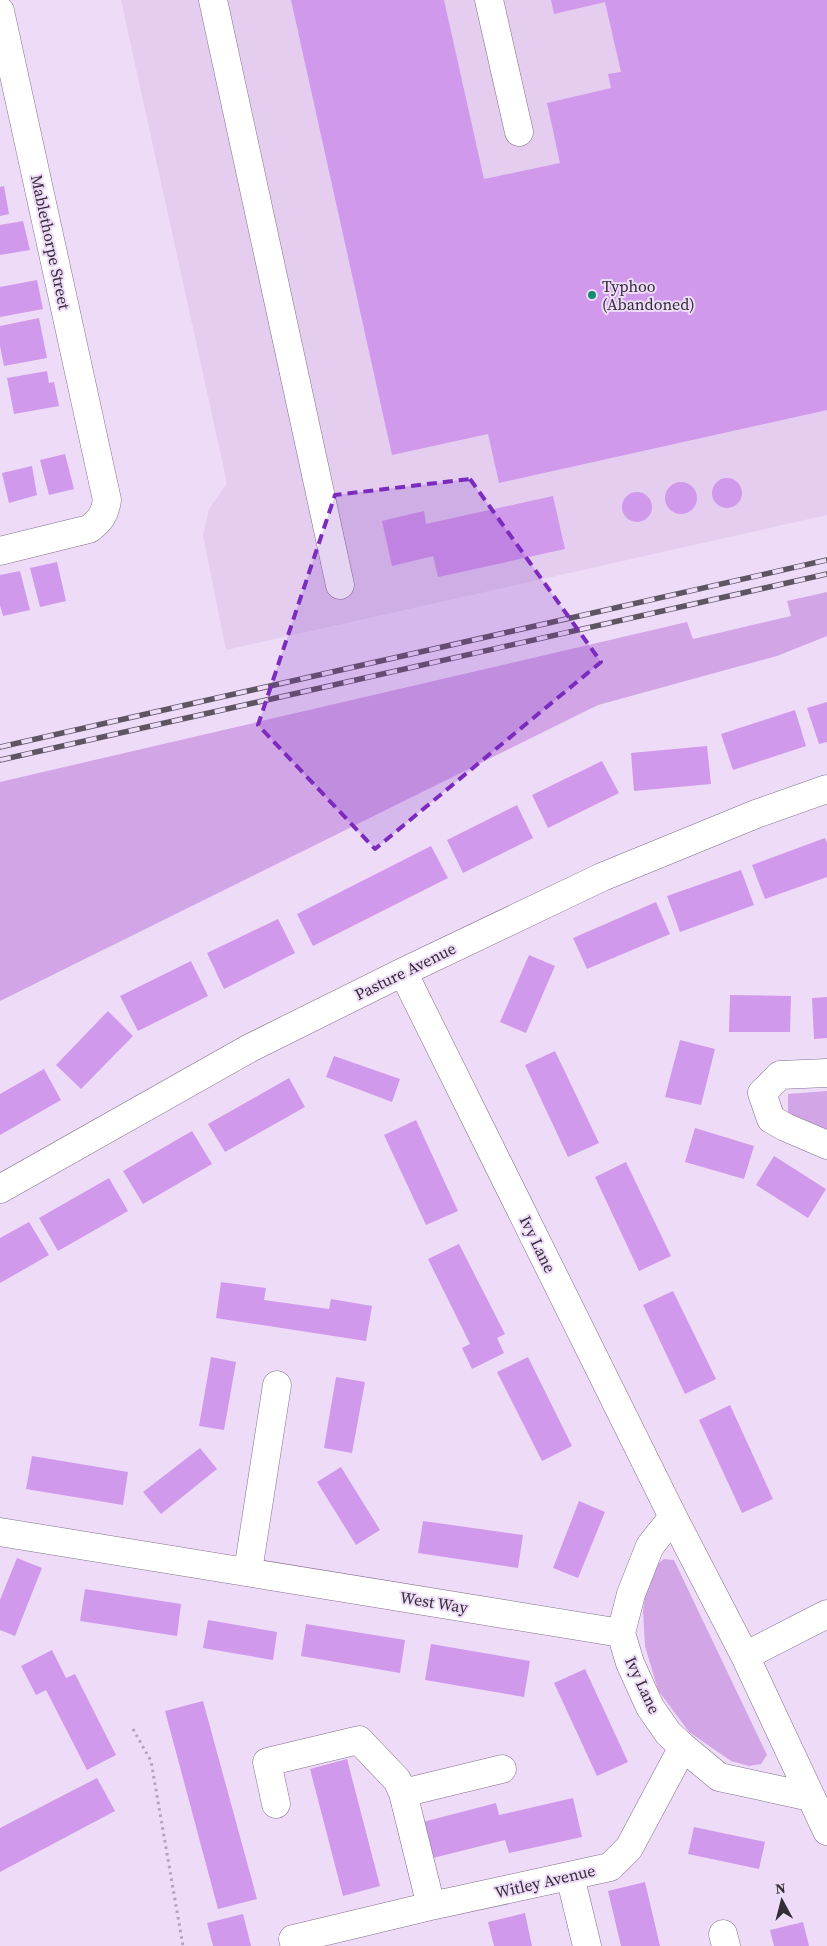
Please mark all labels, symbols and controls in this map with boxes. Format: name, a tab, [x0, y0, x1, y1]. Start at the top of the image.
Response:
street label: Mablethorpe Street	[26, 173, 76, 312]
place label: Typhoo (Abandoned)	[602, 275, 695, 315]
marker: Typhoo (Abandoned)	[586, 289, 598, 301]
street label: Pasture Avenue	[351, 937, 459, 1005]
street label: Ivy Lane	[515, 1212, 561, 1276]
street label: West Way	[399, 1586, 470, 1618]
street label: Ivy Lane	[620, 1653, 666, 1717]
street label: Witley Avenue	[493, 1859, 597, 1903]
north arrow	[757, 1876, 807, 1926]
text: N	[774, 1878, 787, 1899]

